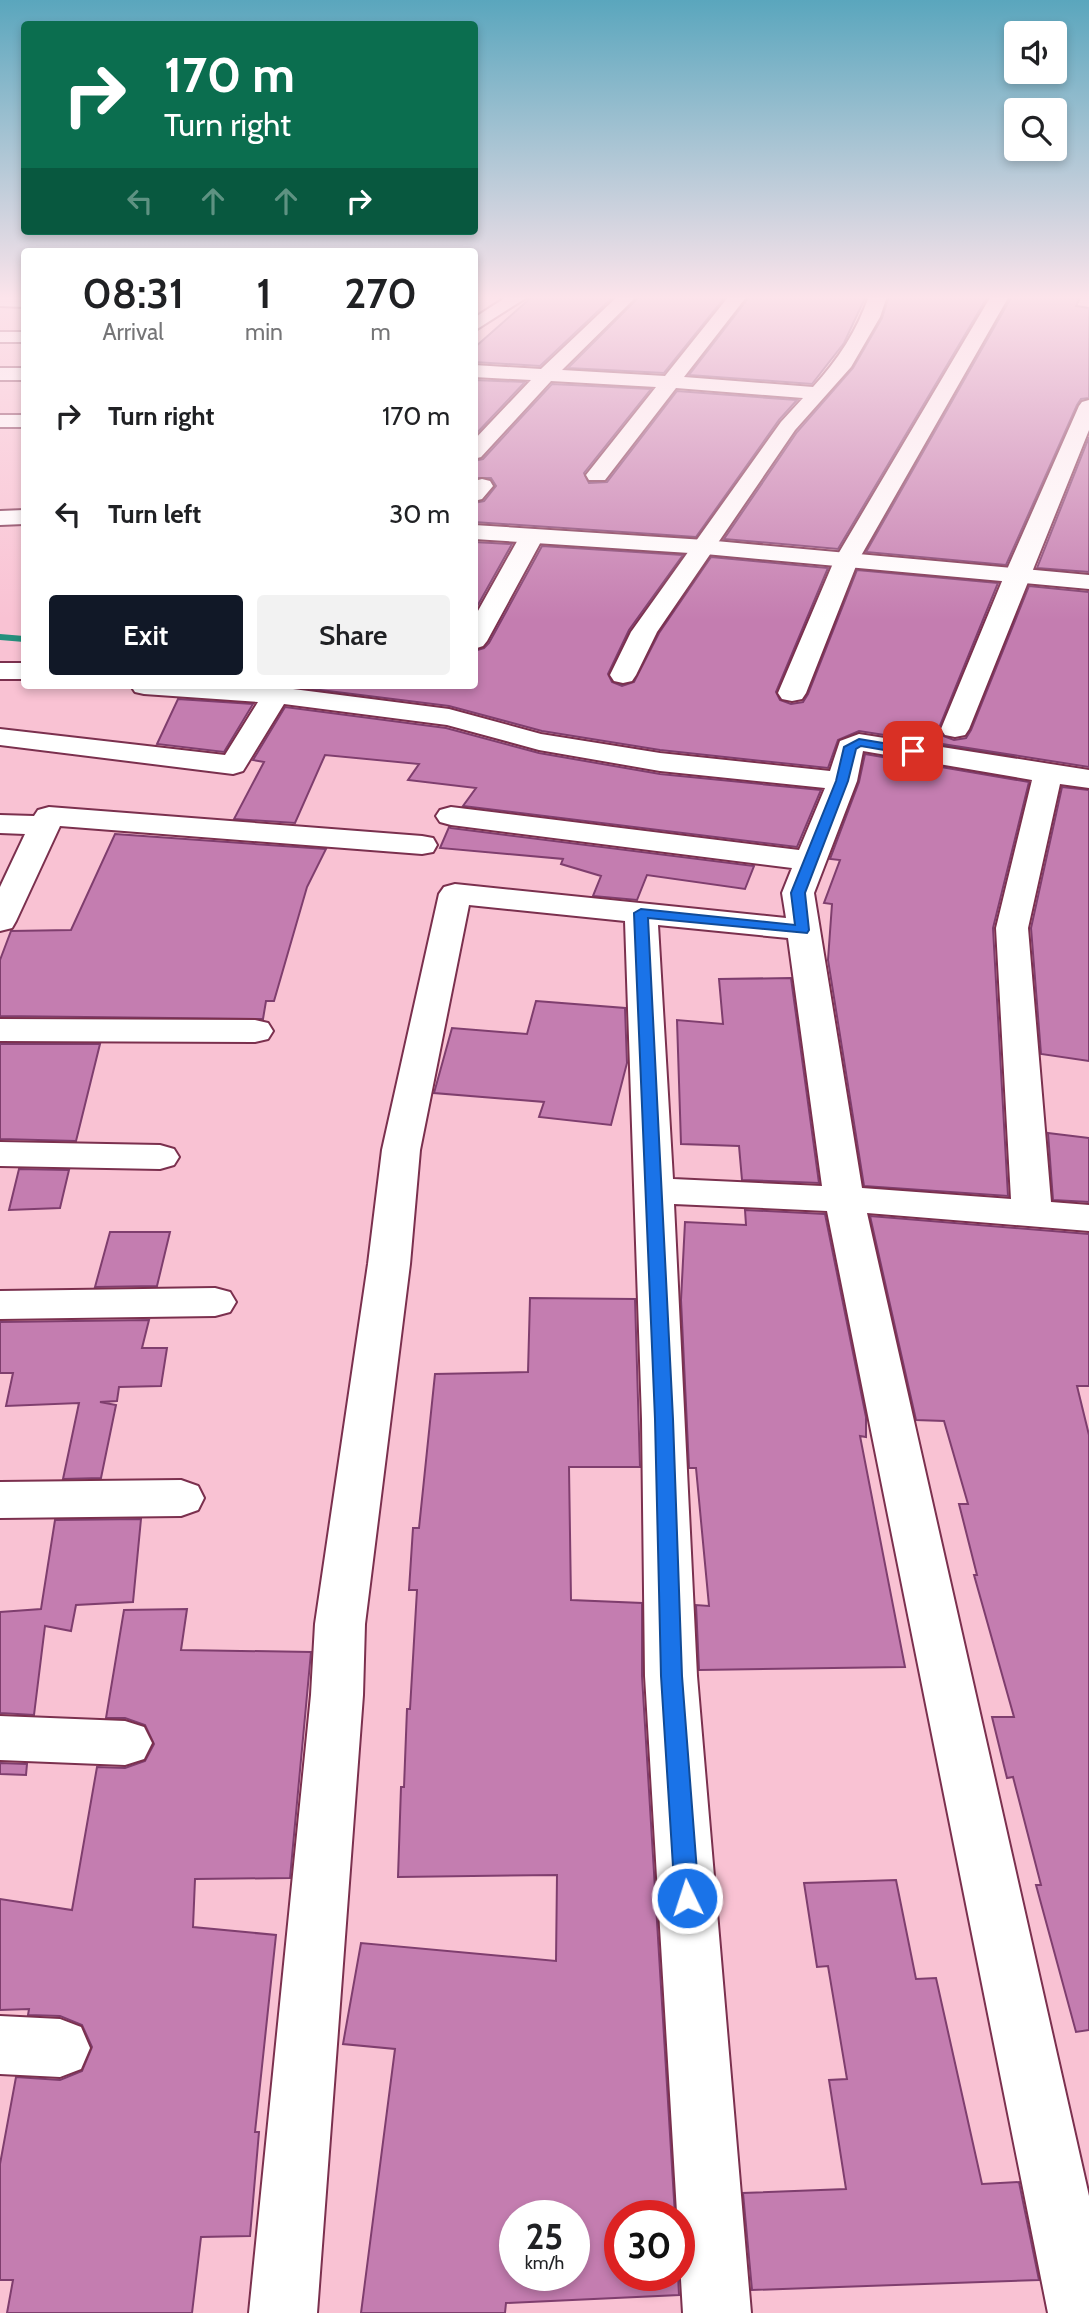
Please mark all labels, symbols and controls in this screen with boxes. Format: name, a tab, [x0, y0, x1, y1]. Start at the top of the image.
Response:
map controls	[1004, 21, 1067, 161]
button: sound	[1004, 21, 1067, 84]
text: 170 m	[164, 45, 295, 104]
icon: right	[49, 49, 140, 140]
button: search	[1004, 98, 1067, 161]
text: Turn right	[164, 105, 291, 144]
icon: left	[121, 182, 159, 220]
icon: ahead	[194, 182, 232, 220]
icon: ahead	[267, 182, 305, 220]
icon: right	[340, 182, 378, 220]
text: 08:31	[82, 267, 184, 319]
text: 1	[257, 267, 271, 319]
text: 270	[344, 267, 417, 319]
text: Arrival	[102, 318, 164, 346]
text: min	[245, 318, 283, 346]
text: m	[370, 318, 391, 346]
icon: right	[49, 397, 87, 435]
text: Turn right	[108, 400, 214, 432]
text: 170 m	[382, 400, 450, 432]
icon: left	[49, 495, 87, 533]
text: Turn left	[108, 498, 201, 530]
text: 30 m	[389, 498, 450, 530]
button: Exit	[49, 595, 243, 675]
button: Share	[257, 595, 450, 675]
pin	[883, 721, 943, 781]
icon: arrive	[894, 732, 932, 770]
position arrow	[650, 1861, 724, 1935]
speed limit sign: 30	[604, 2200, 695, 2291]
text: 25	[526, 2215, 563, 2258]
text: km/h	[525, 2252, 564, 2274]

